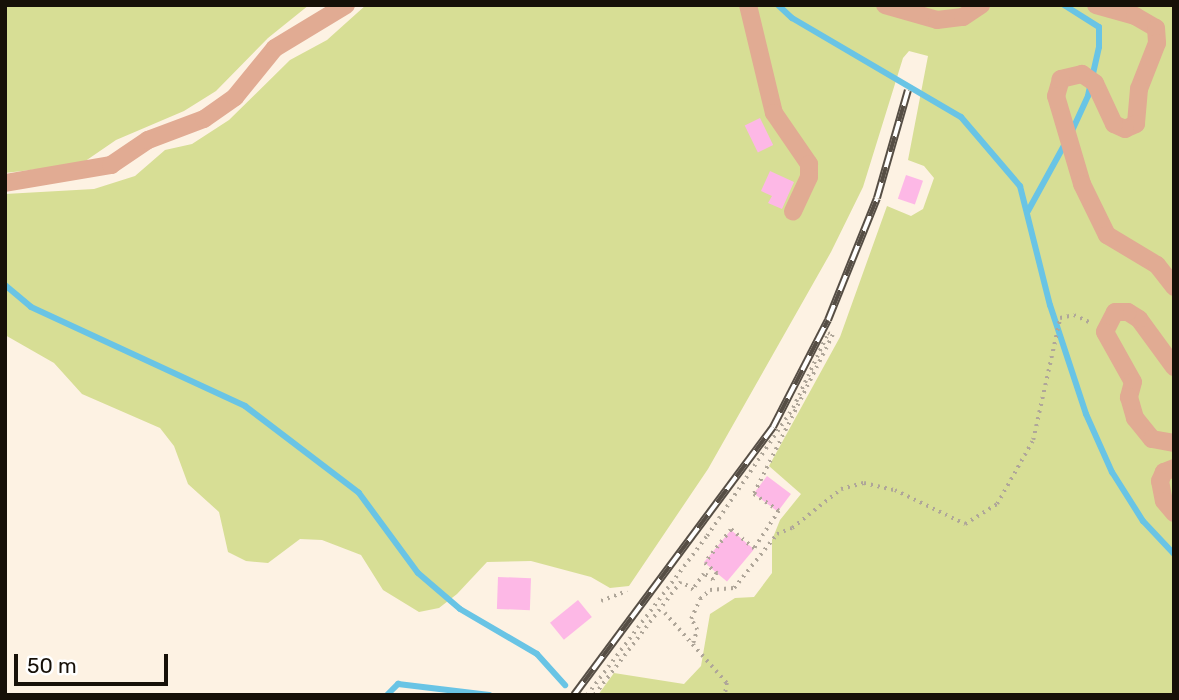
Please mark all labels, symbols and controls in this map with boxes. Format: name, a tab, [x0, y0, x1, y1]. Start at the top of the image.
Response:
scale bar	[18, 640, 172, 684]
text: 50 m	[27, 653, 77, 678]

